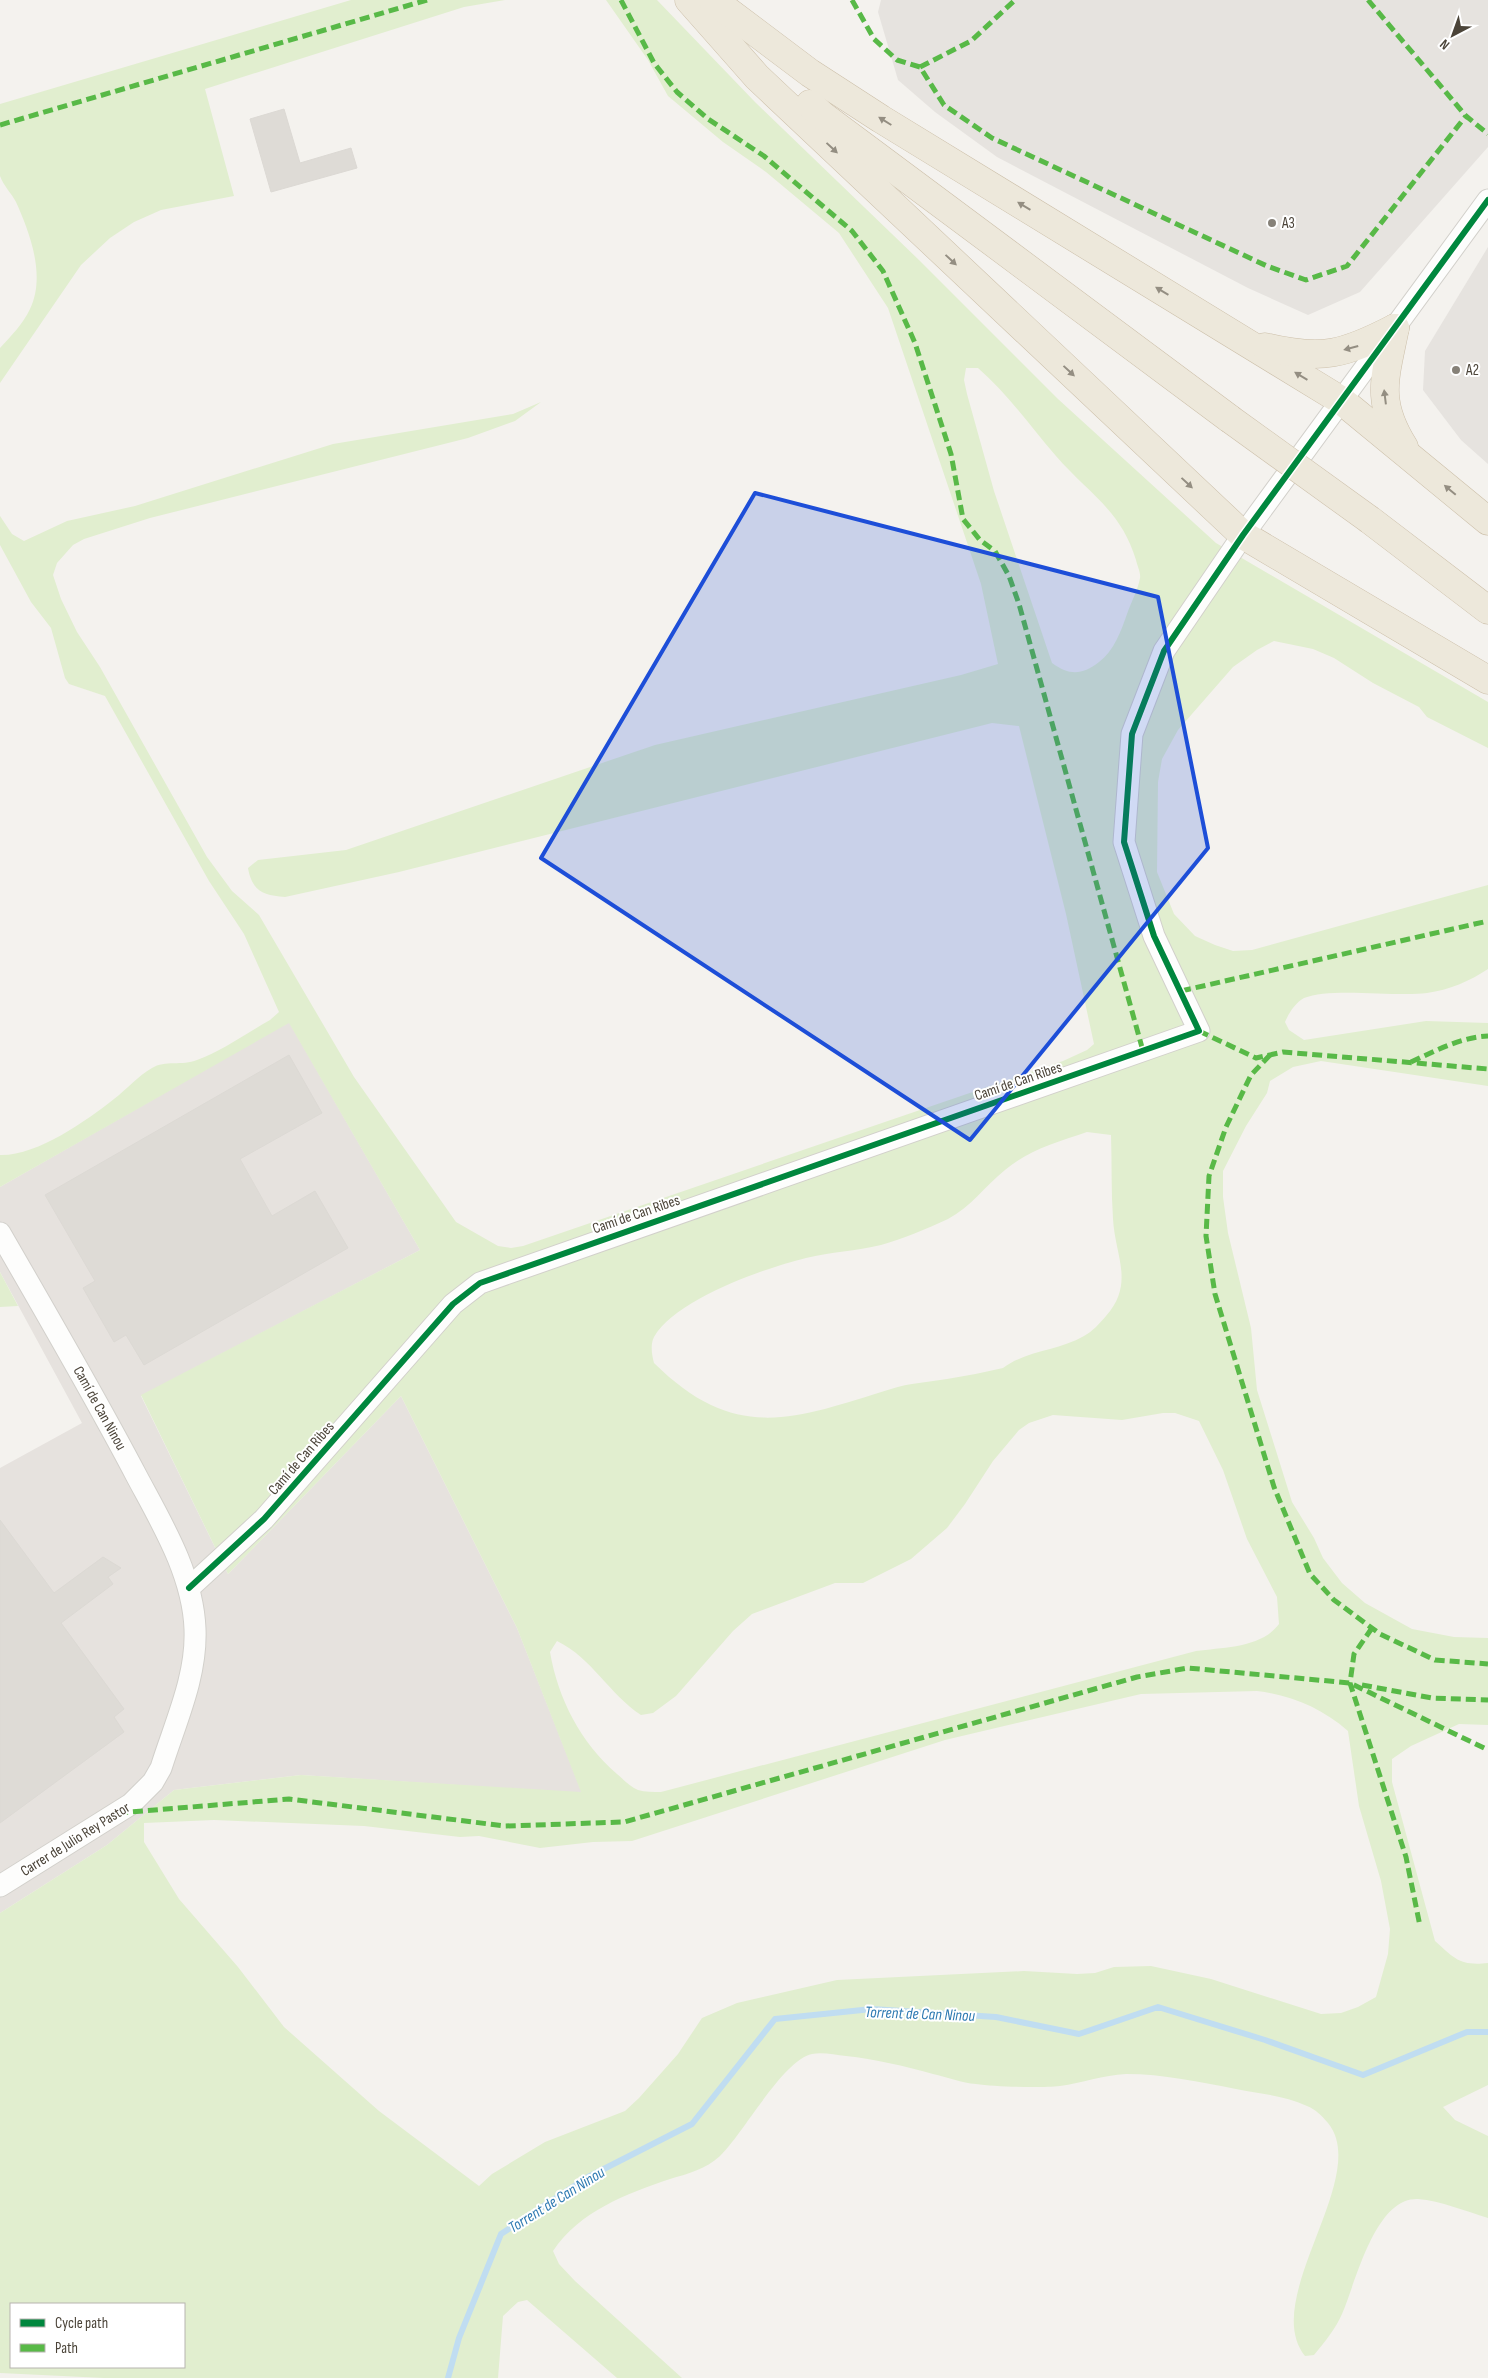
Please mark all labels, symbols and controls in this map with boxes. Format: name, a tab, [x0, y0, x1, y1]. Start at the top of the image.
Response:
north arrow	[1428, 10, 1478, 60]
text: N	[1436, 36, 1453, 53]
one-way arrow	[878, 116, 892, 126]
one-way arrow	[826, 142, 838, 154]
one-way arrow	[1017, 201, 1030, 210]
place label: A3	[1281, 214, 1295, 233]
marker: A3	[1266, 217, 1278, 229]
one-way arrow	[944, 254, 956, 266]
one-way arrow	[1156, 286, 1169, 295]
one-way arrow	[1343, 345, 1358, 353]
place label: A2	[1465, 361, 1479, 380]
marker: A2	[1450, 364, 1462, 376]
one-way arrow	[1062, 365, 1074, 377]
one-way arrow	[1294, 371, 1307, 380]
one-way arrow	[1381, 389, 1389, 405]
one-way arrow	[1181, 477, 1193, 489]
one-way arrow	[1444, 485, 1457, 496]
street label: Camí de Can Ribes	[972, 1058, 1064, 1105]
street label: Camí de Can Ribes	[590, 1191, 682, 1238]
street label: Camí de Can Ninou	[69, 1363, 130, 1454]
street label: Camí de Can Ribes	[264, 1418, 338, 1499]
street label: Carrer de Julio Rey Pastor	[17, 1798, 134, 1881]
water label: Torrent de Can Ninou	[865, 2003, 976, 2026]
water label: Torrent de Can Ninou	[505, 2163, 609, 2237]
legend	[10, 2303, 185, 2368]
text: Cycle path	[55, 2314, 108, 2333]
text: Path	[55, 2339, 78, 2358]

